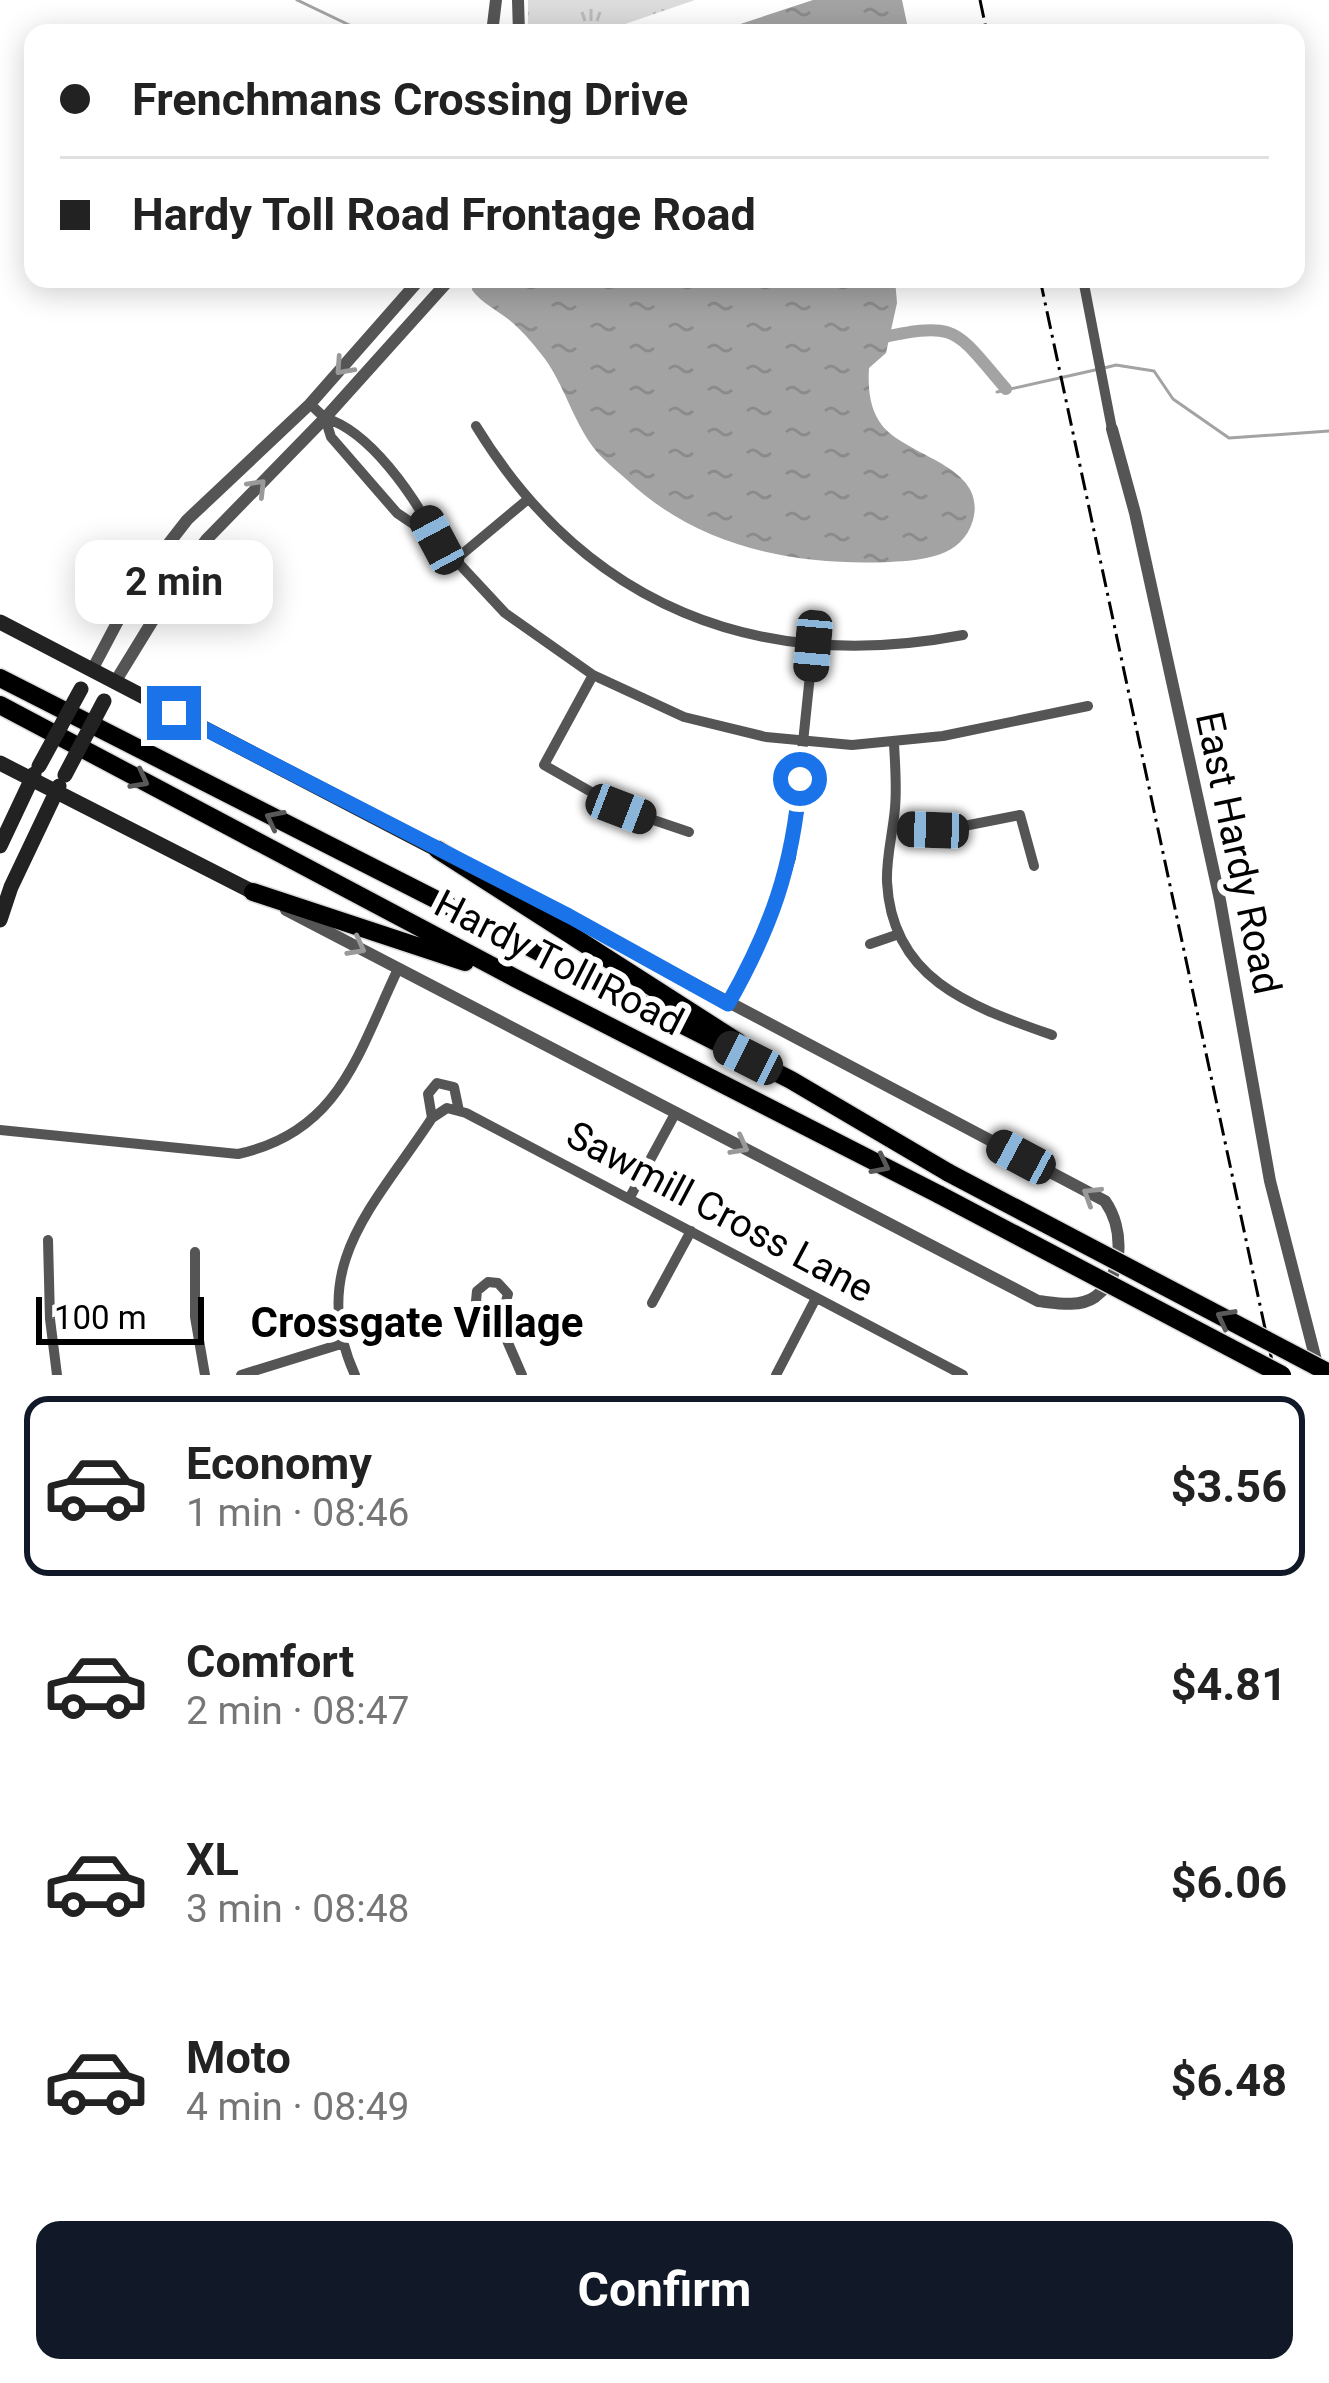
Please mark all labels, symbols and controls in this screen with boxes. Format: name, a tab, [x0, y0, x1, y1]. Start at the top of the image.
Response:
text: Frenchmans Crossing Drive	[132, 73, 688, 126]
text: Hardy Toll Road Frontage Road	[132, 188, 756, 241]
one-way arrow	[336, 353, 357, 375]
one-way arrow	[243, 479, 265, 501]
car	[404, 500, 470, 580]
callout: 2 min	[75, 539, 273, 623]
text: 2 min	[125, 559, 223, 605]
car	[792, 609, 834, 683]
route end	[147, 686, 201, 740]
street label: East Hardy Road	[1186, 708, 1290, 998]
route start	[773, 752, 827, 806]
one-way arrow	[128, 766, 149, 789]
car	[581, 779, 661, 839]
one-way arrow	[265, 810, 286, 834]
car	[896, 811, 970, 849]
street label: Hardy Toll Road	[427, 881, 691, 1045]
one-way arrow	[344, 933, 365, 956]
car	[708, 1026, 788, 1090]
street label: Sawmill Cross Lane	[559, 1112, 881, 1312]
car	[981, 1124, 1061, 1190]
one-way arrow	[727, 1132, 749, 1155]
one-way arrow	[868, 1151, 890, 1174]
one-way arrow	[1082, 1187, 1104, 1209]
scale bar	[36, 1291, 204, 1344]
text: 100 m	[54, 1298, 147, 1337]
district label: Crossgate Village	[251, 1298, 583, 1347]
one-way arrow	[1217, 1309, 1238, 1332]
icon: car	[42, 1432, 150, 1540]
text: Economy	[186, 1437, 372, 1490]
text: $3.56	[1171, 1460, 1287, 1513]
text: 1 min · 08:46	[186, 1490, 409, 1536]
icon: car	[42, 1630, 150, 1738]
text: Comfort	[186, 1635, 354, 1688]
text: $4.81	[1171, 1658, 1287, 1711]
text: 2 min · 08:47	[186, 1688, 409, 1734]
icon: car	[42, 1828, 150, 1936]
text: XL	[186, 1833, 239, 1886]
text: $6.06	[1171, 1856, 1287, 1909]
text: 3 min · 08:48	[186, 1886, 409, 1932]
icon: car	[42, 2026, 150, 2134]
text: Moto	[186, 2031, 291, 2084]
text: $6.48	[1171, 2054, 1287, 2107]
text: 4 min · 08:49	[186, 2084, 409, 2130]
button: Confirm	[36, 2221, 1293, 2359]

